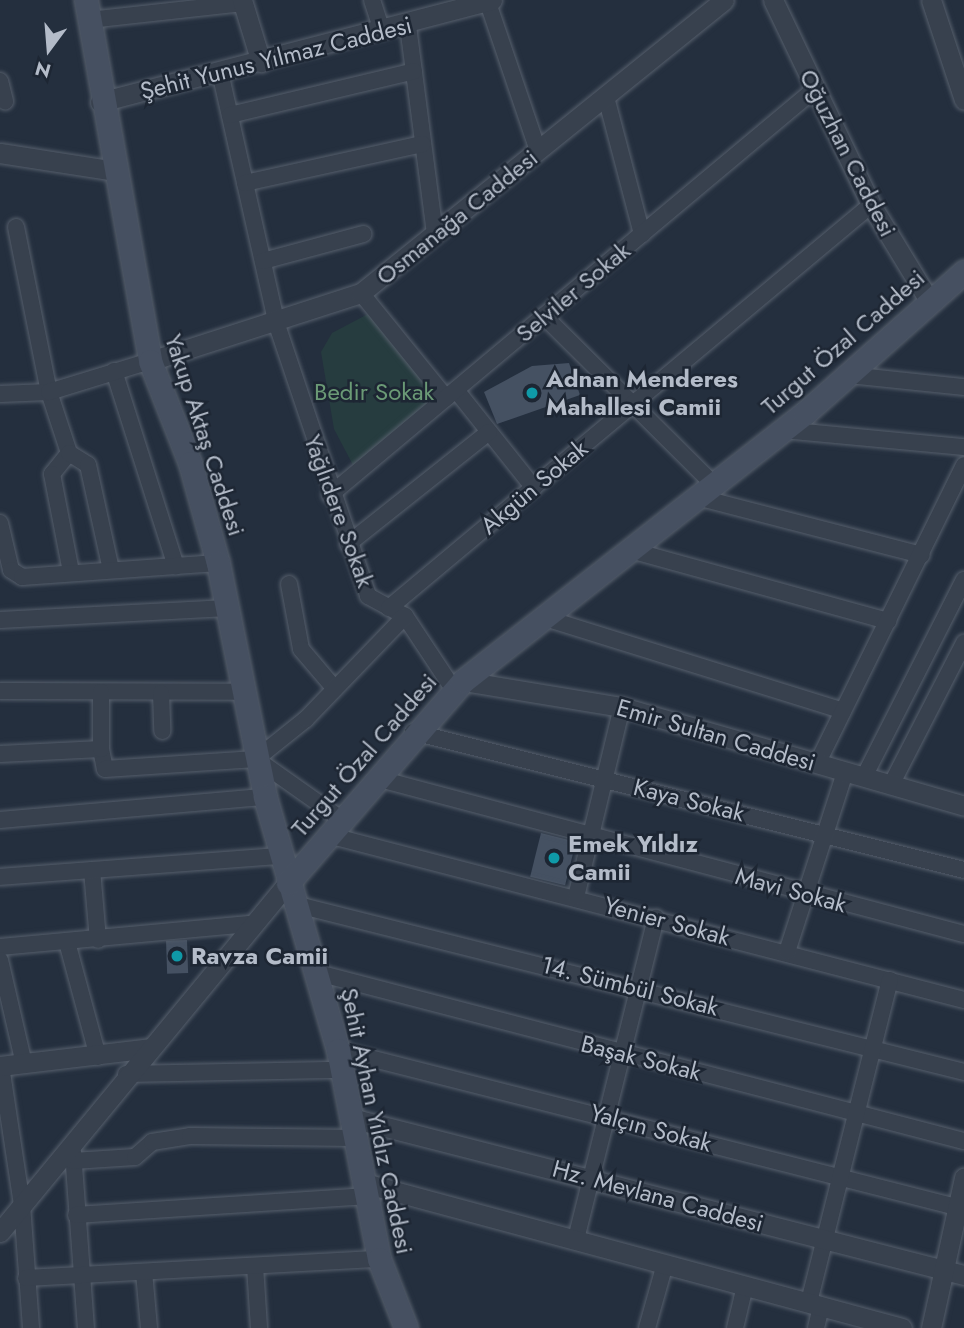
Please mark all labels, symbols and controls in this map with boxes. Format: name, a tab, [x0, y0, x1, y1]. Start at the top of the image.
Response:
street label: Şehit Yunus Yılmaz Caddesi	[137, 10, 415, 106]
north arrow	[14, 14, 84, 84]
text: N	[32, 55, 54, 85]
street label: Oğuzhan Caddesi	[793, 65, 903, 241]
street label: Osmanağa Caddesi	[371, 143, 543, 291]
street label: Selviler Sokak	[510, 236, 636, 348]
street label: Turgut Özal Caddesi	[756, 263, 930, 421]
street label: Yakup Aktaş Caddesi	[159, 330, 251, 540]
place label: Adnan Menderes Mahallesi Camii	[546, 365, 738, 421]
park label: Bedir Sokak	[314, 378, 434, 406]
marker: Adnan Menderes Mahallesi Camii	[524, 385, 540, 401]
street label: Yağlıdere Sokak	[298, 431, 380, 591]
street label: Akgün Sokak	[475, 434, 593, 540]
street label: Turgut Özal Caddesi	[285, 668, 443, 842]
street label: Emir Sultan Caddesi	[613, 693, 819, 777]
street label: Kaya Sokak	[631, 772, 747, 828]
place label: Emek Yıldız Camii	[568, 830, 698, 886]
marker: Emek Yıldız Camii	[546, 850, 562, 866]
street label: Mavi Sokak	[732, 861, 850, 919]
street label: Yenier Sokak	[601, 890, 733, 952]
place label: Ravza Camii	[191, 942, 328, 970]
marker: Ravza Camii	[169, 948, 185, 964]
street label: 14. Sümbül Sokak	[538, 950, 722, 1022]
street label: Şehit Ayhan Yıldız Caddesi	[335, 985, 419, 1257]
street label: Başak Sokak	[578, 1029, 704, 1087]
street label: Yalçın Sokak	[587, 1098, 715, 1158]
street label: Hz. Mevlana Caddesi	[549, 1154, 767, 1238]

